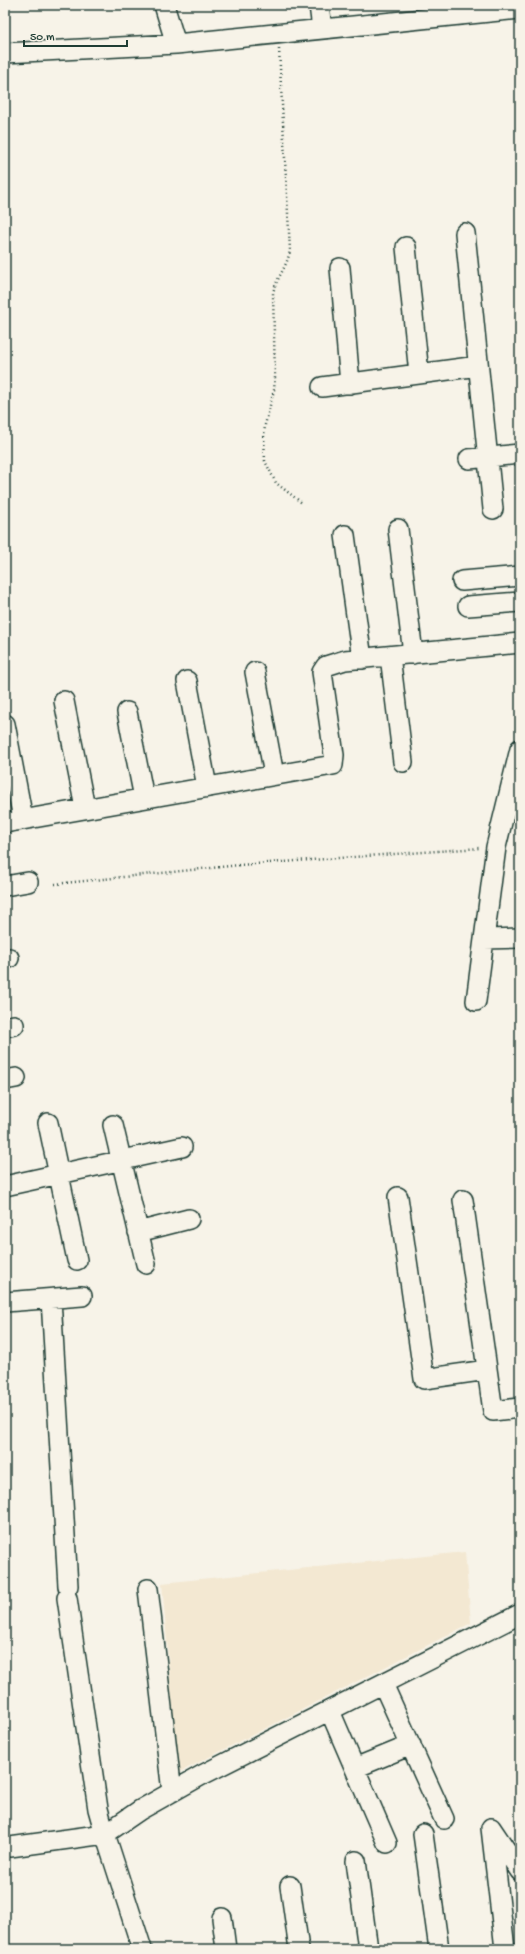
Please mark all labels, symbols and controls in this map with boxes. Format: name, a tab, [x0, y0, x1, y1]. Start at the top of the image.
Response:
scale bar	[24, 22, 127, 48]
text: 50 m	[30, 31, 55, 45]

